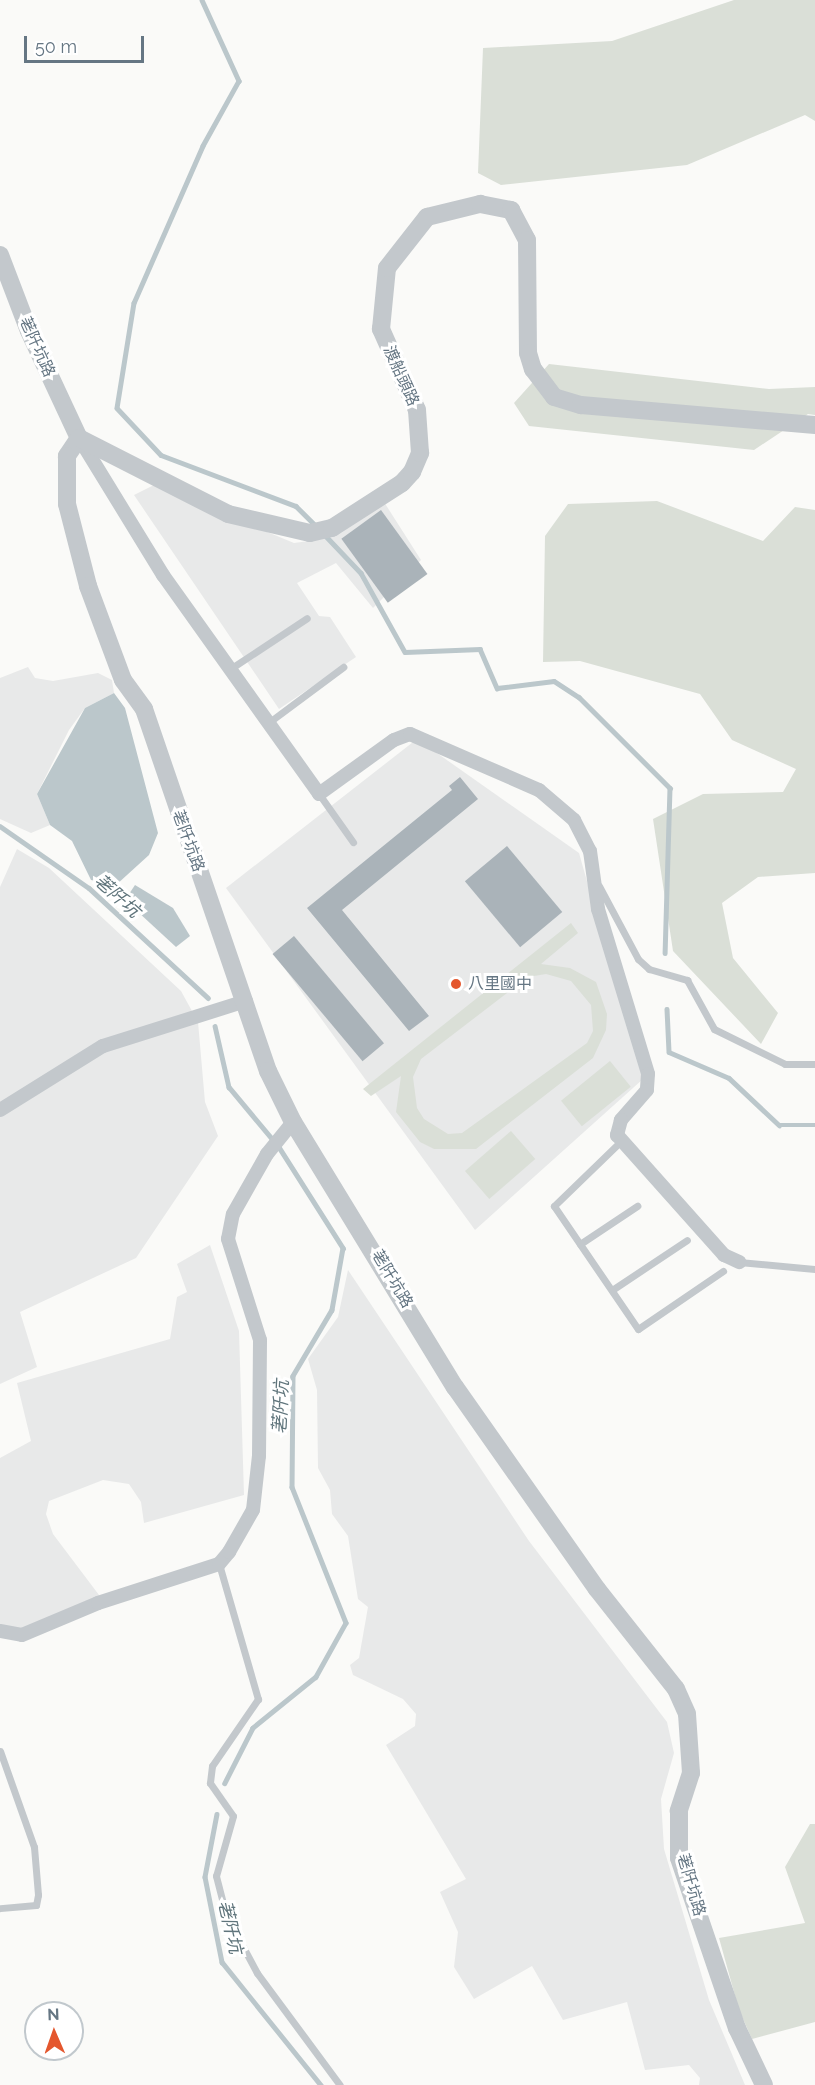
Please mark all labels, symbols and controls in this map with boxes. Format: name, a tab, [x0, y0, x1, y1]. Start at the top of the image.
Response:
scale bar	[27, 24, 147, 62]
text: 50 m	[35, 36, 77, 57]
street label: 荖阡坑路	[15, 314, 59, 380]
street label: 渡船頭路	[379, 343, 423, 409]
street label: 荖阡坑路	[168, 808, 208, 874]
water label: 荖阡坑	[90, 870, 144, 922]
place label: 八里國中	[468, 974, 532, 994]
marker: 八里國中	[449, 977, 463, 991]
street label: 荖阡坑路	[367, 1247, 417, 1311]
water label: 荖阡坑	[269, 1379, 293, 1435]
street label: 荖阡坑路	[673, 1852, 709, 1918]
water label: 荖阡坑	[213, 1898, 247, 1956]
north arrow	[24, 2001, 84, 2061]
text: N	[47, 2005, 60, 2024]

